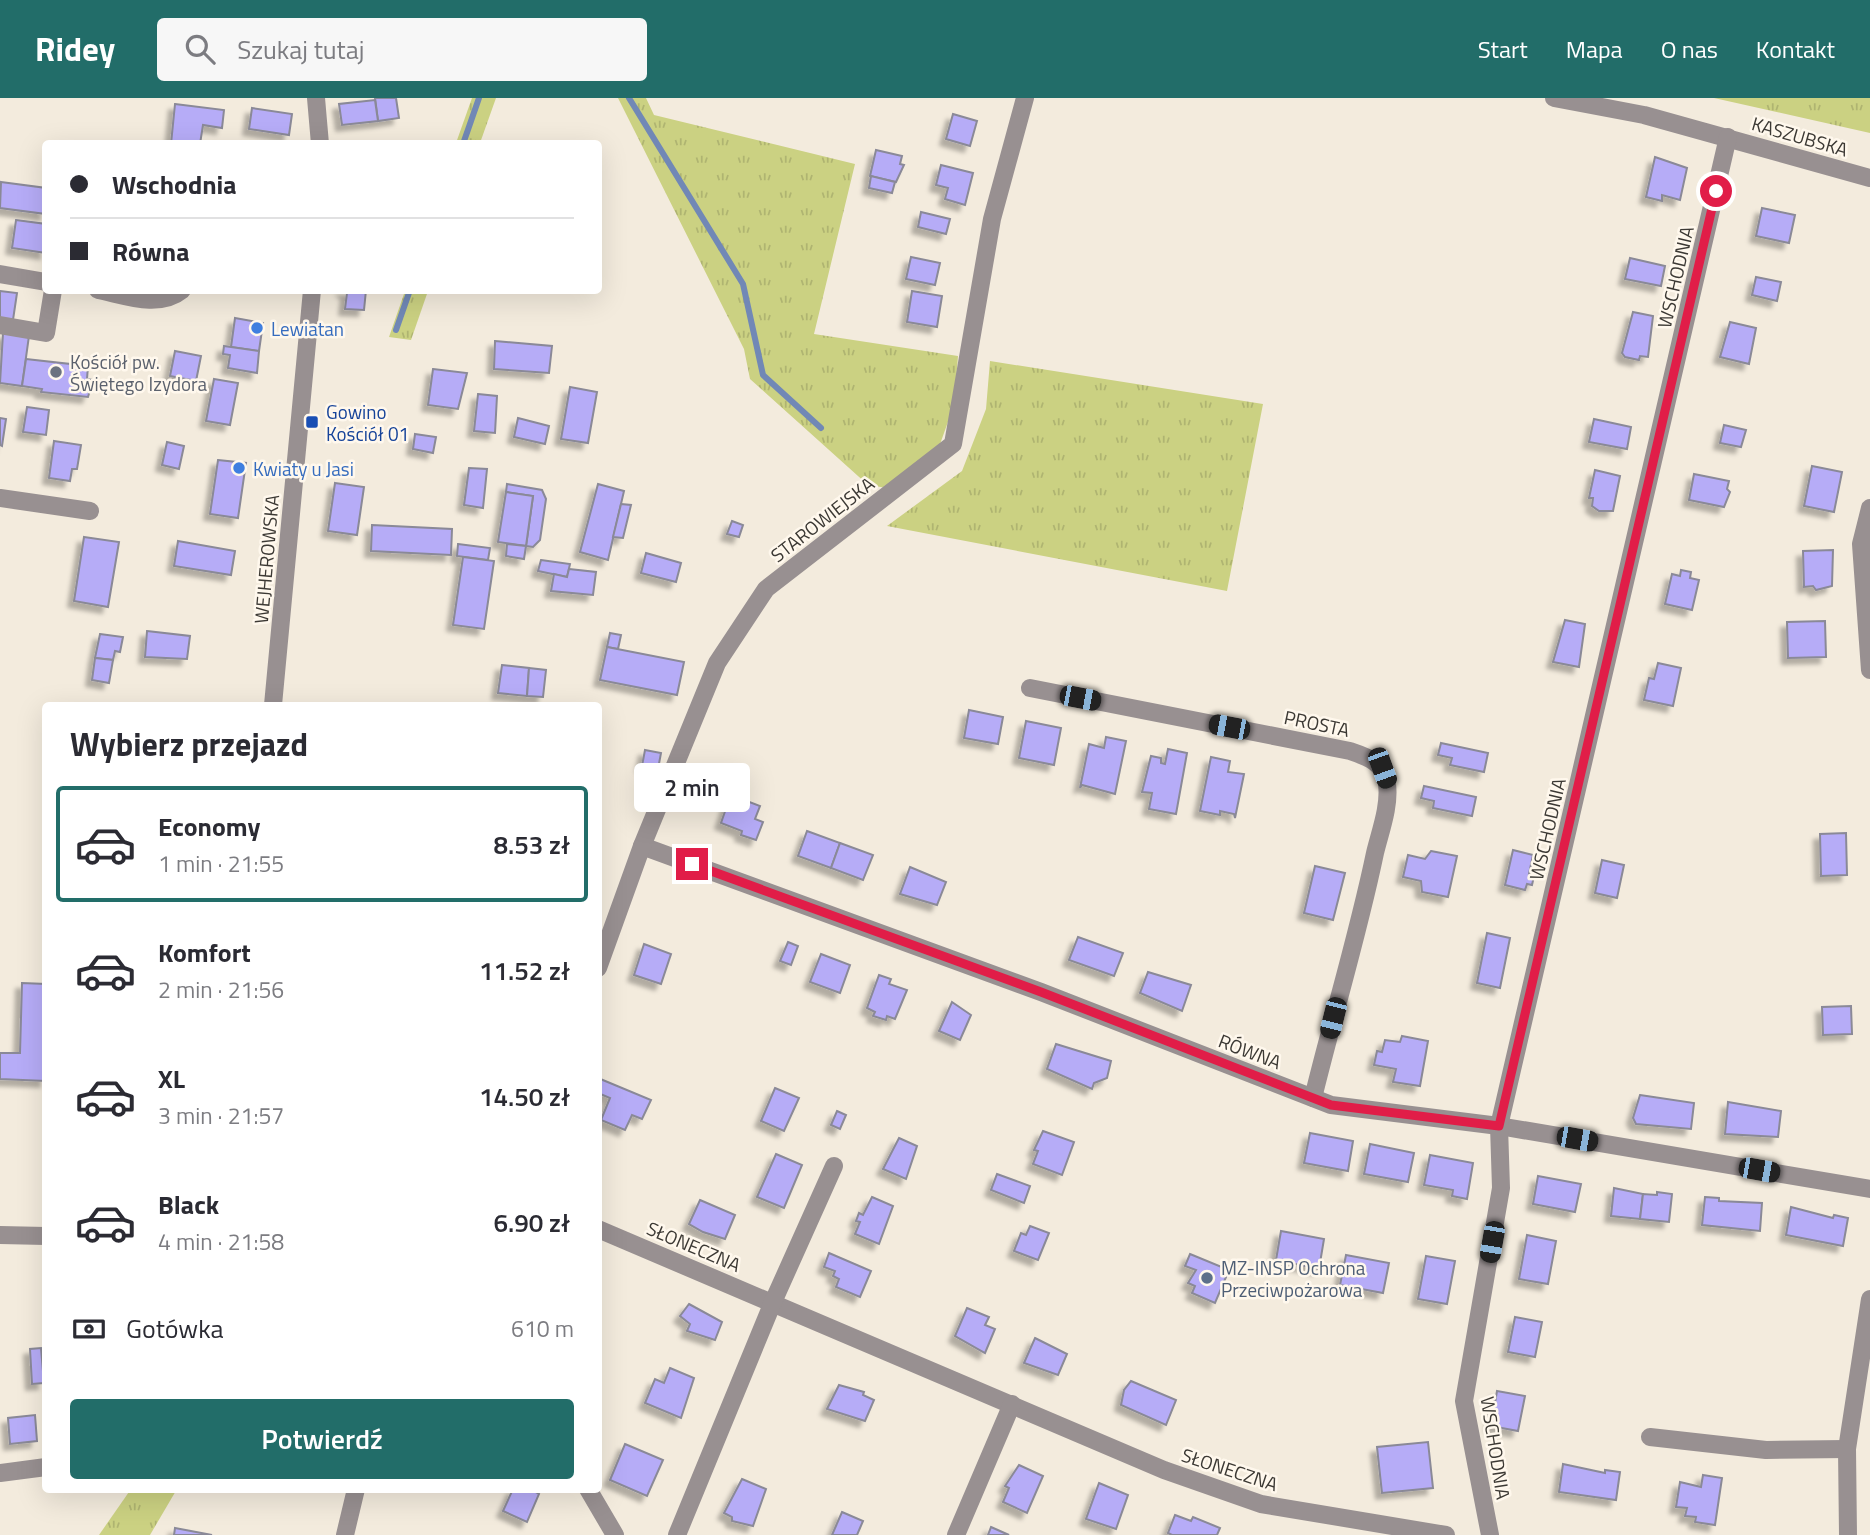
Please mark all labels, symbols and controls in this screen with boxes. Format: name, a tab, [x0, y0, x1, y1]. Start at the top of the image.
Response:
search box	[157, 18, 647, 81]
text: Ridey	[35, 24, 115, 74]
icon: search	[181, 30, 219, 68]
text: Szukaj tutaj	[237, 30, 364, 69]
text: Start	[1478, 31, 1528, 67]
text: Mapa	[1566, 31, 1623, 67]
text: O nas	[1661, 31, 1718, 67]
text: Kontakt	[1756, 31, 1835, 67]
street label: KASZUBSKA	[1748, 108, 1852, 164]
text: Wschodnia	[112, 165, 237, 204]
route start	[1700, 175, 1732, 207]
street label: WSCHODNIA	[1649, 223, 1701, 331]
text: Równa	[112, 232, 189, 271]
place label: Lewiatan	[271, 314, 344, 343]
marker: Lewiatan	[249, 320, 265, 336]
place label: Kościół pw. Świętego Izydora	[70, 347, 208, 398]
marker: Kościół pw. Świętego Izydora	[48, 364, 64, 380]
place label: Gowino Kościół 01	[326, 397, 409, 448]
marker: Gowino Kościół 01	[304, 414, 320, 430]
place label: Kwiaty u Jasi	[253, 454, 354, 483]
marker: Kwiaty u Jasi	[231, 460, 247, 476]
street label: STAROWIEJSKA	[764, 469, 880, 569]
street label: WEJHEROWSKA	[246, 493, 286, 625]
car	[1058, 684, 1103, 712]
street label: PROSTA	[1282, 702, 1352, 744]
car	[1207, 713, 1252, 741]
text: Wybierz przejazd	[70, 720, 308, 768]
car	[1365, 745, 1400, 791]
callout: 2 min	[634, 762, 750, 812]
text: 2 min	[664, 770, 720, 805]
street label: WSCHODNIA	[1521, 775, 1573, 883]
text: Economy	[158, 807, 260, 846]
icon: car	[74, 813, 137, 876]
text: 8.53 zł	[493, 825, 570, 864]
text: 1 min · 21:55	[158, 846, 284, 881]
route end	[676, 848, 708, 880]
text: Komfort	[158, 933, 251, 972]
icon: car	[74, 939, 137, 1002]
text: 11.52 zł	[479, 951, 570, 990]
text: 2 min · 21:56	[158, 972, 284, 1007]
car	[1318, 995, 1349, 1041]
street label: RÓWNA	[1214, 1026, 1286, 1076]
text: XL	[158, 1059, 185, 1098]
icon: car	[74, 1065, 137, 1128]
text: 14.50 zł	[479, 1077, 570, 1116]
text: 3 min · 21:57	[158, 1098, 284, 1133]
car	[1555, 1125, 1600, 1153]
car	[1737, 1156, 1782, 1184]
text: Black	[158, 1185, 219, 1224]
icon: car	[74, 1191, 137, 1254]
text: 6.90 zł	[493, 1203, 570, 1242]
street label: SŁONECZNA	[643, 1213, 745, 1279]
car	[1479, 1219, 1506, 1265]
text: 4 min · 21:58	[158, 1224, 284, 1259]
place label: MZ-INSP Ochrona Przeciwpożarowa	[1221, 1253, 1366, 1304]
marker: MZ-INSP Ochrona Przeciwpożarowa	[1199, 1270, 1215, 1286]
text: Gotówka	[126, 1309, 224, 1348]
icon: cash	[70, 1310, 108, 1348]
text: 610 m	[511, 1311, 574, 1346]
street label: WSCHODNIA	[1474, 1394, 1518, 1502]
button: Potwierdź	[70, 1399, 574, 1479]
street label: SŁONECZNA	[1178, 1440, 1282, 1498]

